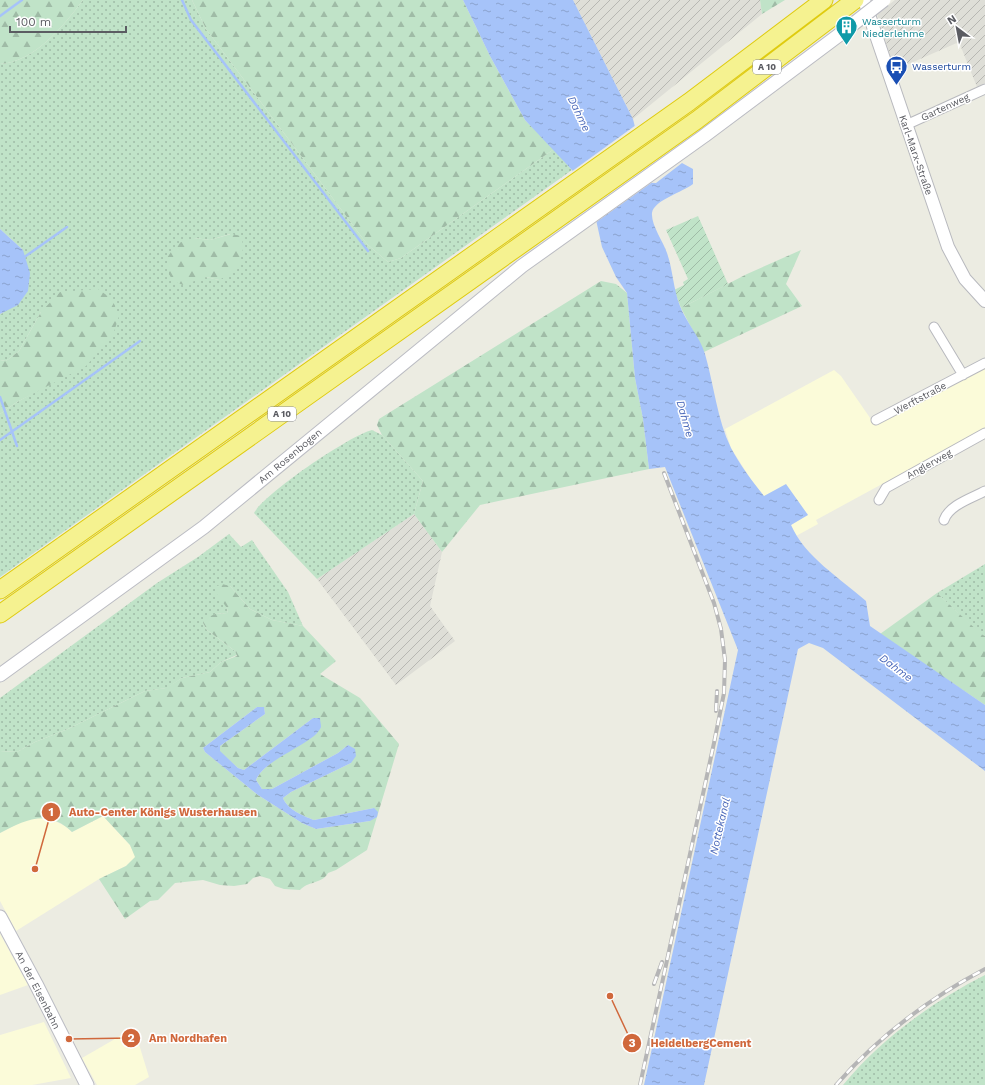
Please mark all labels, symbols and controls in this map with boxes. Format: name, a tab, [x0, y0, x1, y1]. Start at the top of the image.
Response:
scale bar	[10, 8, 126, 34]
north arrow	[937, 8, 977, 48]
text: N	[945, 12, 959, 28]
building icon: Wasserturm Niederlehme	[834, 14, 860, 47]
text: 100 m	[16, 15, 51, 29]
place label: Wasserturm Niederlehme	[862, 16, 924, 39]
bus stop icon: Wasserturm	[884, 53, 910, 86]
road number: A 10	[753, 60, 781, 74]
place label: Wasserturm	[912, 61, 971, 72]
street label: Gartenweg	[919, 91, 972, 123]
water label: Dahme	[565, 94, 593, 134]
street label: Karl-Marx-Straße	[897, 114, 935, 197]
street label: Werftstraße	[892, 379, 948, 416]
water label: Dahme	[674, 399, 696, 439]
road number: A 10	[268, 407, 296, 421]
street label: Am Rosenbogen	[256, 426, 324, 486]
street label: Anglerweg	[904, 447, 954, 481]
water label: Dahme	[877, 651, 915, 685]
water label: Nottekanal	[707, 796, 733, 856]
callout: Auto-Center Königs Wusterhausen	[41, 800, 266, 823]
text: 1	[48, 805, 54, 819]
text: Auto-Center Königs Wusterhausen	[69, 806, 257, 819]
street label: An der Eisenbahn	[14, 949, 62, 1031]
callout: Am Nordhafen	[121, 1026, 235, 1049]
text: 2	[127, 1031, 135, 1045]
text: Am Nordhafen	[149, 1032, 227, 1045]
callout: HeidelbergCement	[622, 1032, 759, 1055]
text: 3	[628, 1036, 636, 1050]
text: HeidelbergCement	[651, 1037, 752, 1050]

